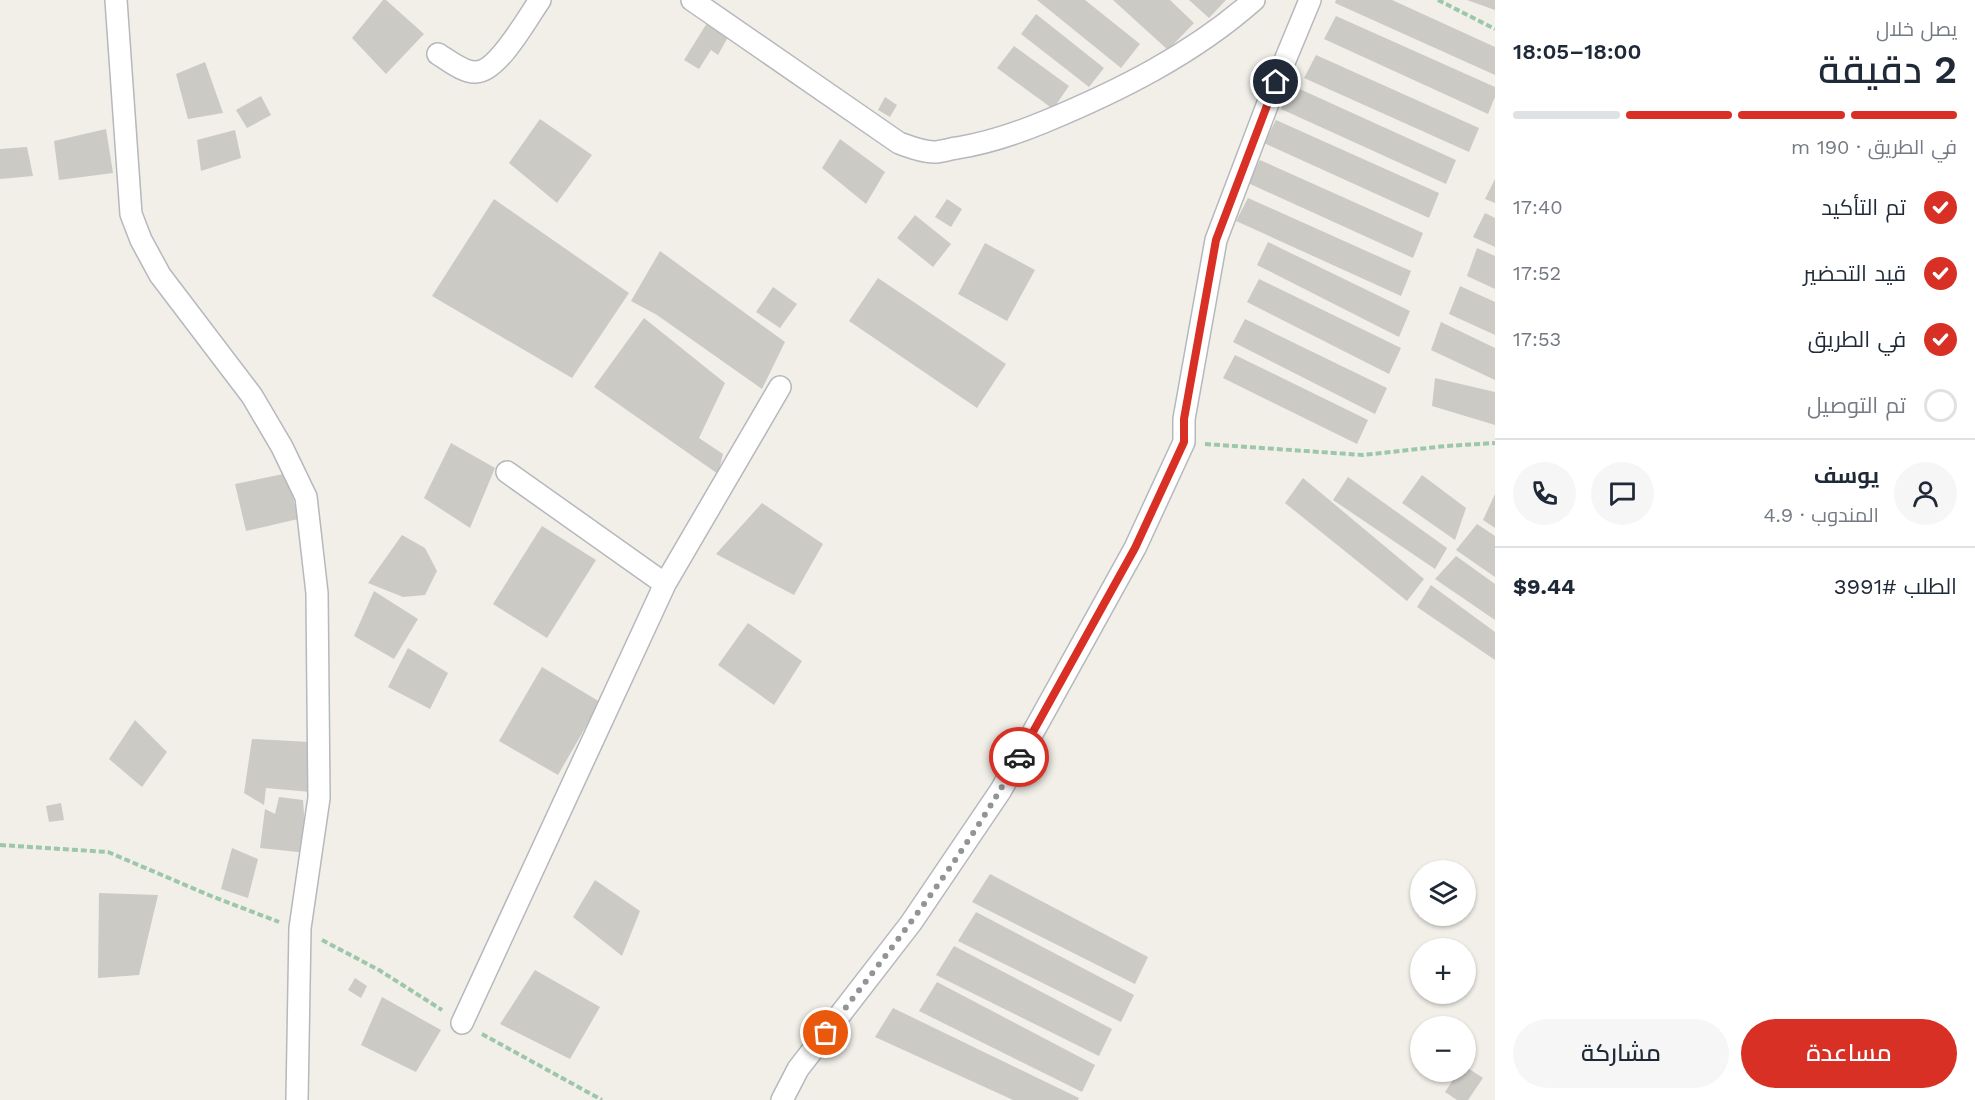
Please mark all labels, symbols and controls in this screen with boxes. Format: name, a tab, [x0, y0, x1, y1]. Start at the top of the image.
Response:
text: يصل خلال	[1876, 17, 1957, 41]
text: 18:00–18:05	[1513, 39, 1642, 64]
text: 2 دقيقة	[1818, 47, 1957, 92]
pin	[1250, 56, 1301, 107]
icon: home	[1259, 65, 1292, 98]
text: في الطريق · 190 m	[1791, 135, 1957, 159]
icon: check	[1924, 191, 1957, 224]
text: 17:40	[1513, 195, 1563, 219]
text: تم التأكيد	[1821, 195, 1906, 220]
icon: check	[1924, 257, 1957, 290]
text: 17:52	[1513, 261, 1561, 285]
text: قيد التحضير	[1803, 261, 1906, 286]
icon: check	[1924, 323, 1957, 356]
text: 17:53	[1513, 327, 1561, 351]
text: في الطريق	[1808, 327, 1906, 352]
text: تم التوصيل	[1807, 393, 1906, 418]
button: phone	[1513, 462, 1576, 525]
button: chat	[1591, 462, 1654, 525]
button: person	[1894, 462, 1957, 525]
text: يوسف	[1814, 463, 1879, 488]
text: المندوب · 4.9	[1764, 503, 1879, 527]
text: $9.44	[1513, 574, 1575, 599]
text: الطلب #3991	[1834, 574, 1957, 599]
courier	[989, 727, 1049, 787]
icon: car	[1003, 741, 1036, 774]
map controls	[1410, 860, 1476, 1082]
button: layers	[1410, 860, 1476, 926]
button: +	[1410, 938, 1476, 1004]
pin	[800, 1007, 851, 1058]
icon: bag	[809, 1016, 842, 1049]
button: −	[1410, 1016, 1476, 1082]
button: مشاركة	[1513, 1019, 1729, 1088]
button: مساعدة	[1741, 1019, 1957, 1088]

